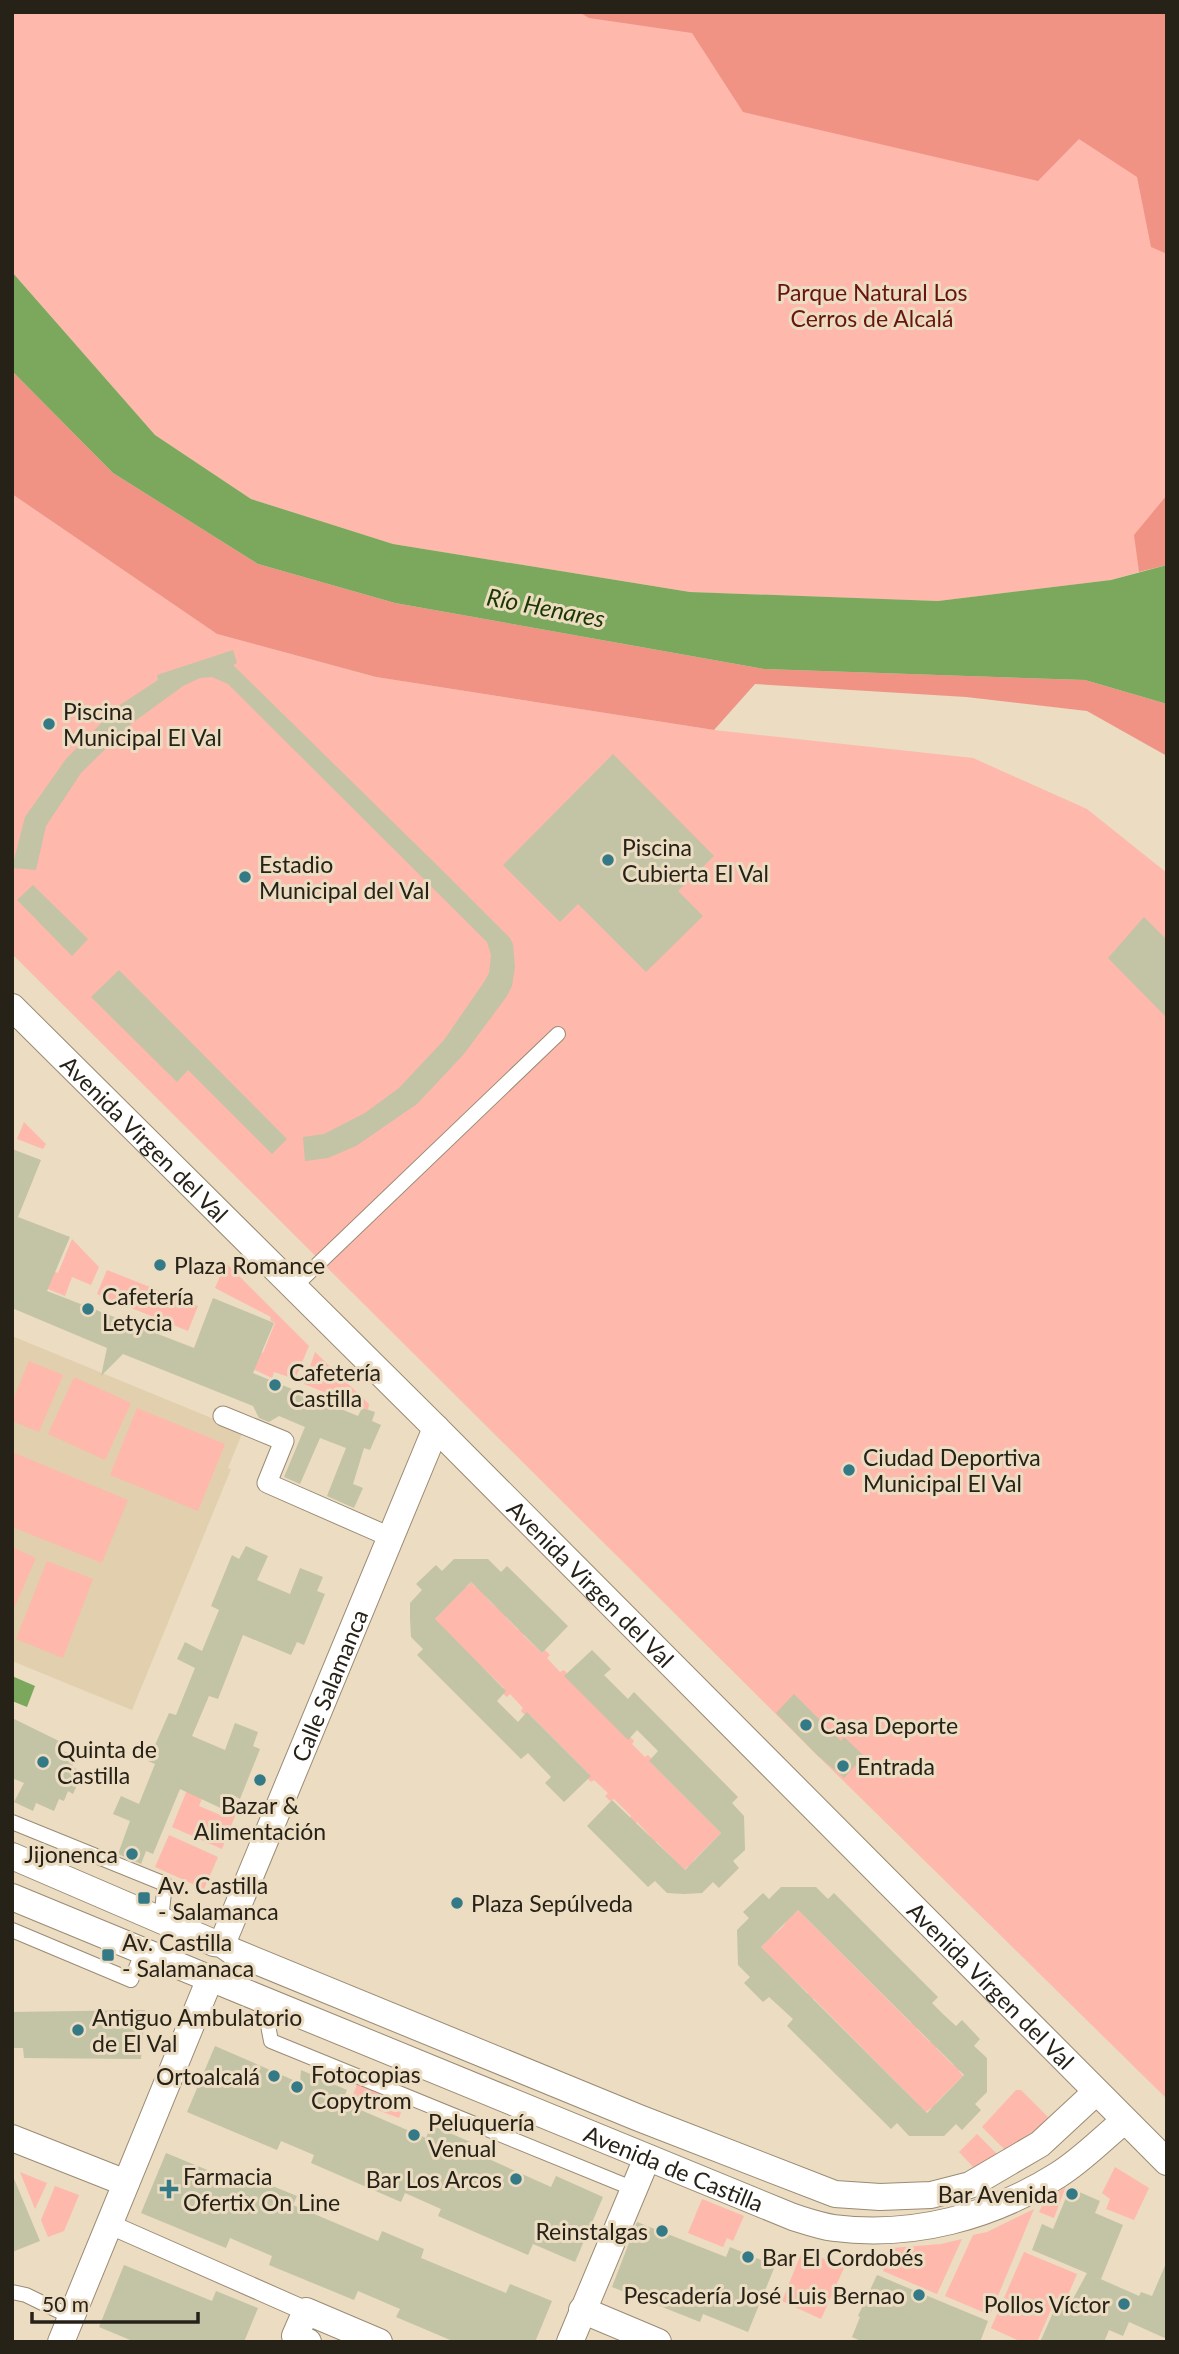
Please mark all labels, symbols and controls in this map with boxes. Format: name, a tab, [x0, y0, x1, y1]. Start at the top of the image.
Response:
park label: Parque Natural Los Cerros de Alcalá	[776, 278, 968, 332]
water label: Río Henares	[485, 581, 608, 633]
place label: Piscina Municipal El Val	[63, 697, 222, 751]
marker: Piscina Municipal El Val	[41, 716, 57, 732]
place label: Piscina Cubierta El Val	[622, 833, 769, 887]
place label: Estadio Municipal del Val	[259, 850, 430, 904]
marker: Piscina Cubierta El Val	[600, 852, 616, 868]
marker: Estadio Municipal del Val	[237, 869, 253, 885]
street label: Avenida Virgen del Val	[55, 1050, 234, 1228]
place label: Plaza Romance	[174, 1251, 325, 1279]
marker: Plaza Romance	[152, 1257, 168, 1273]
place label: Cafetería Letycia	[102, 1282, 194, 1336]
marker: Cafetería Letycia	[80, 1301, 96, 1317]
place label: Cafetería Castilla	[289, 1358, 381, 1412]
marker: Cafetería Castilla	[267, 1377, 283, 1393]
place label: Ciudad Deportiva Municipal El Val	[863, 1443, 1041, 1497]
marker: Ciudad Deportiva Municipal El Val	[841, 1462, 857, 1478]
street label: Avenida Virgen del Val	[502, 1494, 680, 1673]
street label: Calle Salamanca	[285, 1605, 373, 1766]
place label: Casa Deporte	[820, 1711, 958, 1739]
marker: Casa Deporte	[798, 1717, 814, 1733]
place label: Quinta de Castilla	[57, 1735, 157, 1789]
place label: Entrada	[857, 1752, 935, 1780]
marker: Quinta de Castilla	[35, 1754, 51, 1770]
marker: Entrada	[835, 1758, 851, 1774]
marker: Bazar & Alimentación	[252, 1772, 268, 1788]
place label: Bazar & Alimentación	[194, 1791, 326, 1845]
place label: Jijonenca	[24, 1840, 118, 1868]
marker: Jijonenca	[124, 1846, 140, 1862]
place label: Av. Castilla - Salamanca	[158, 1871, 279, 1925]
place label: Plaza Sepúlveda	[471, 1889, 633, 1917]
marker: Av. Castilla - Salamanca	[136, 1890, 152, 1906]
marker: Plaza Sepúlveda	[449, 1895, 465, 1911]
street label: Avenida Virgen del Val	[902, 1896, 1080, 2075]
place label: Av. Castilla - Salamanaca	[122, 1928, 254, 1982]
marker: Av. Castilla - Salamanaca	[100, 1947, 116, 1963]
place label: Antiguo Ambulatorio de El Val	[92, 2003, 302, 2057]
marker: Antiguo Ambulatorio de El Val	[70, 2022, 86, 2038]
place label: Fotocopias Copytrom	[311, 2060, 421, 2114]
place label: Ortoalcalá	[156, 2062, 260, 2090]
marker: Ortoalcalá	[266, 2068, 282, 2084]
marker: Fotocopias Copytrom	[289, 2079, 305, 2095]
place label: Peluquería Venual	[428, 2108, 535, 2162]
street label: Avenida de Castilla	[580, 2119, 768, 2217]
marker: Peluquería Venual	[406, 2127, 422, 2143]
place label: Farmacia Ofertix On Line	[183, 2162, 340, 2216]
place label: Bar Los Arcos	[366, 2165, 502, 2193]
marker: Bar Los Arcos	[508, 2171, 524, 2187]
place label: Bar Avenida	[938, 2180, 1058, 2208]
marker: Farmacia Ofertix On Line	[161, 2181, 177, 2197]
marker: Bar Avenida	[1064, 2186, 1080, 2202]
place label: Reinstalgas	[535, 2217, 648, 2245]
marker: Reinstalgas	[654, 2223, 670, 2239]
place label: Bar El Cordobés	[762, 2243, 923, 2271]
marker: Bar El Cordobés	[740, 2249, 756, 2265]
scale bar	[32, 2280, 198, 2324]
place label: Pescadería José Luis Bernao	[624, 2281, 905, 2309]
marker: Pescadería José Luis Bernao	[911, 2287, 927, 2303]
place label: Pollos Víctor	[984, 2290, 1111, 2318]
text: 50 m	[42, 2291, 89, 2316]
marker: Pollos Víctor	[1116, 2296, 1132, 2312]

